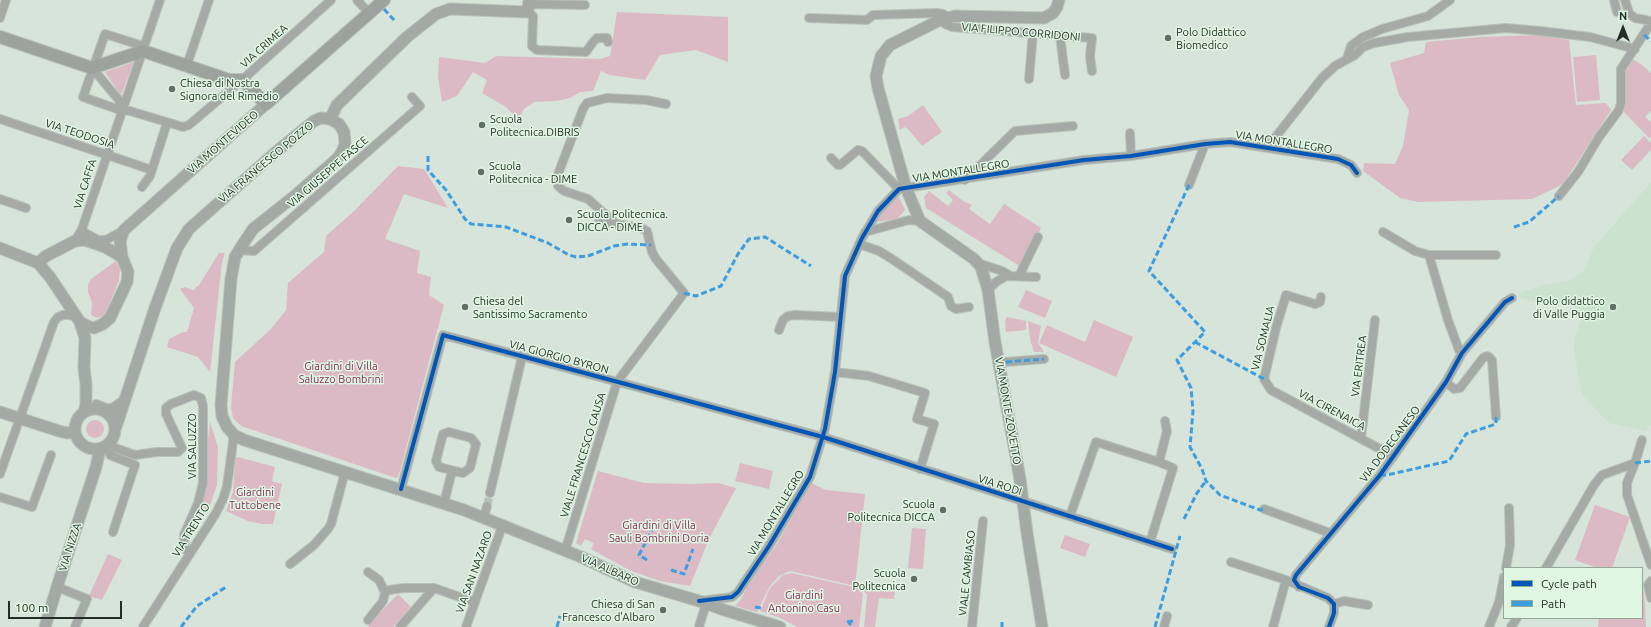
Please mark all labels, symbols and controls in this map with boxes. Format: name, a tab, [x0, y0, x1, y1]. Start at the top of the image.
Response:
north arrow	[1603, 8, 1643, 48]
text: N	[1619, 10, 1627, 22]
street label: VIA FILIPPO CORRIDONI	[961, 20, 1081, 44]
street label: VIA CRIMEA	[238, 21, 290, 71]
place label: Polo Didattico Biomedico	[1176, 25, 1246, 51]
marker: Polo Didattico Biomedico	[1163, 33, 1173, 43]
place label: Chiesa di Nostra Signora del Rimedio	[180, 76, 278, 102]
marker: Chiesa di Nostra Signora del Rimedio	[167, 84, 177, 94]
street label: VIA MONTEVIDEO	[185, 108, 261, 176]
place label: Scuola Politecnica.DIBRIS	[490, 112, 579, 138]
street label: VIA TEODOSIA	[44, 117, 116, 151]
street label: VIA FRANCESCO POZZO	[216, 118, 316, 206]
marker: Scuola Politecnica.DIBRIS	[477, 120, 487, 130]
street label: VIA MONTALLEGRO	[1235, 128, 1333, 156]
street label: VIA GIUSEPPE FASCE	[285, 133, 371, 211]
street label: VIA CAFFA	[71, 157, 99, 211]
street label: VIA MONTALLEGRO	[912, 157, 1010, 185]
place label: Scuola Politecnica - DIME	[489, 159, 577, 185]
marker: Scuola Politecnica - DIME	[476, 167, 486, 177]
place label: Scuola Politecnica. DICCA - DIME	[577, 207, 668, 233]
marker: Scuola Politecnica. DICCA - DIME	[564, 215, 574, 225]
place label: Chiesa del Santissimo Sacramento	[473, 294, 587, 320]
place label: Polo didattico di Valle Puggia	[1533, 294, 1605, 320]
marker: Chiesa del Santissimo Sacramento	[460, 302, 470, 312]
marker: Polo didattico di Valle Puggia	[1608, 302, 1618, 312]
street label: VIA SOMALIA	[1249, 304, 1277, 372]
street label: VIA ERITREA	[1349, 335, 1369, 397]
street label: VIA GIORGIO BYRON	[508, 337, 610, 377]
street label: VIA MONTE ZOVETTO	[992, 356, 1024, 466]
park label: Giardini di Villa Saluzzo Bombrini	[299, 359, 383, 385]
street label: VIA CIRENAICA	[1296, 387, 1368, 433]
street label: VIALE FRANCESCO CAUSA	[558, 391, 608, 519]
street label: VIA DODECANESO	[1357, 403, 1423, 485]
street label: VIA SALUZZO	[185, 413, 199, 479]
street label: VIA MONTALLEGRO	[745, 468, 807, 558]
street label: VIA RODI	[976, 472, 1024, 498]
park label: Giardini Tuttobene	[229, 485, 281, 511]
place label: Scuola Politecnica DICCA	[848, 497, 935, 523]
street label: VIA TRENTO	[169, 501, 213, 559]
marker: Scuola Politecnica DICCA	[938, 505, 948, 515]
park label: Giardini di Villa Sauli Bombrini Doria	[609, 518, 709, 544]
street label: VIA NIZZA	[56, 521, 84, 573]
street label: VIA SAN NAZARO	[453, 529, 495, 615]
street label: VIALE CAMBIASO	[956, 529, 978, 617]
street label: VIA ALBARO	[579, 551, 641, 589]
place label: Scuola Politecnica	[852, 566, 906, 592]
legend	[1503, 567, 1643, 619]
marker: Scuola Politecnica	[909, 574, 919, 584]
text: Cycle path	[1541, 577, 1597, 590]
park label: Giardini Antonino Casu	[768, 588, 840, 614]
scale bar	[10, 593, 124, 619]
place label: Chiesa di San Francesco d'Albaro	[562, 597, 655, 623]
text: Path	[1541, 597, 1566, 610]
text: 100 m	[15, 601, 48, 614]
marker: Chiesa di San Francesco d'Albaro	[658, 605, 668, 615]

